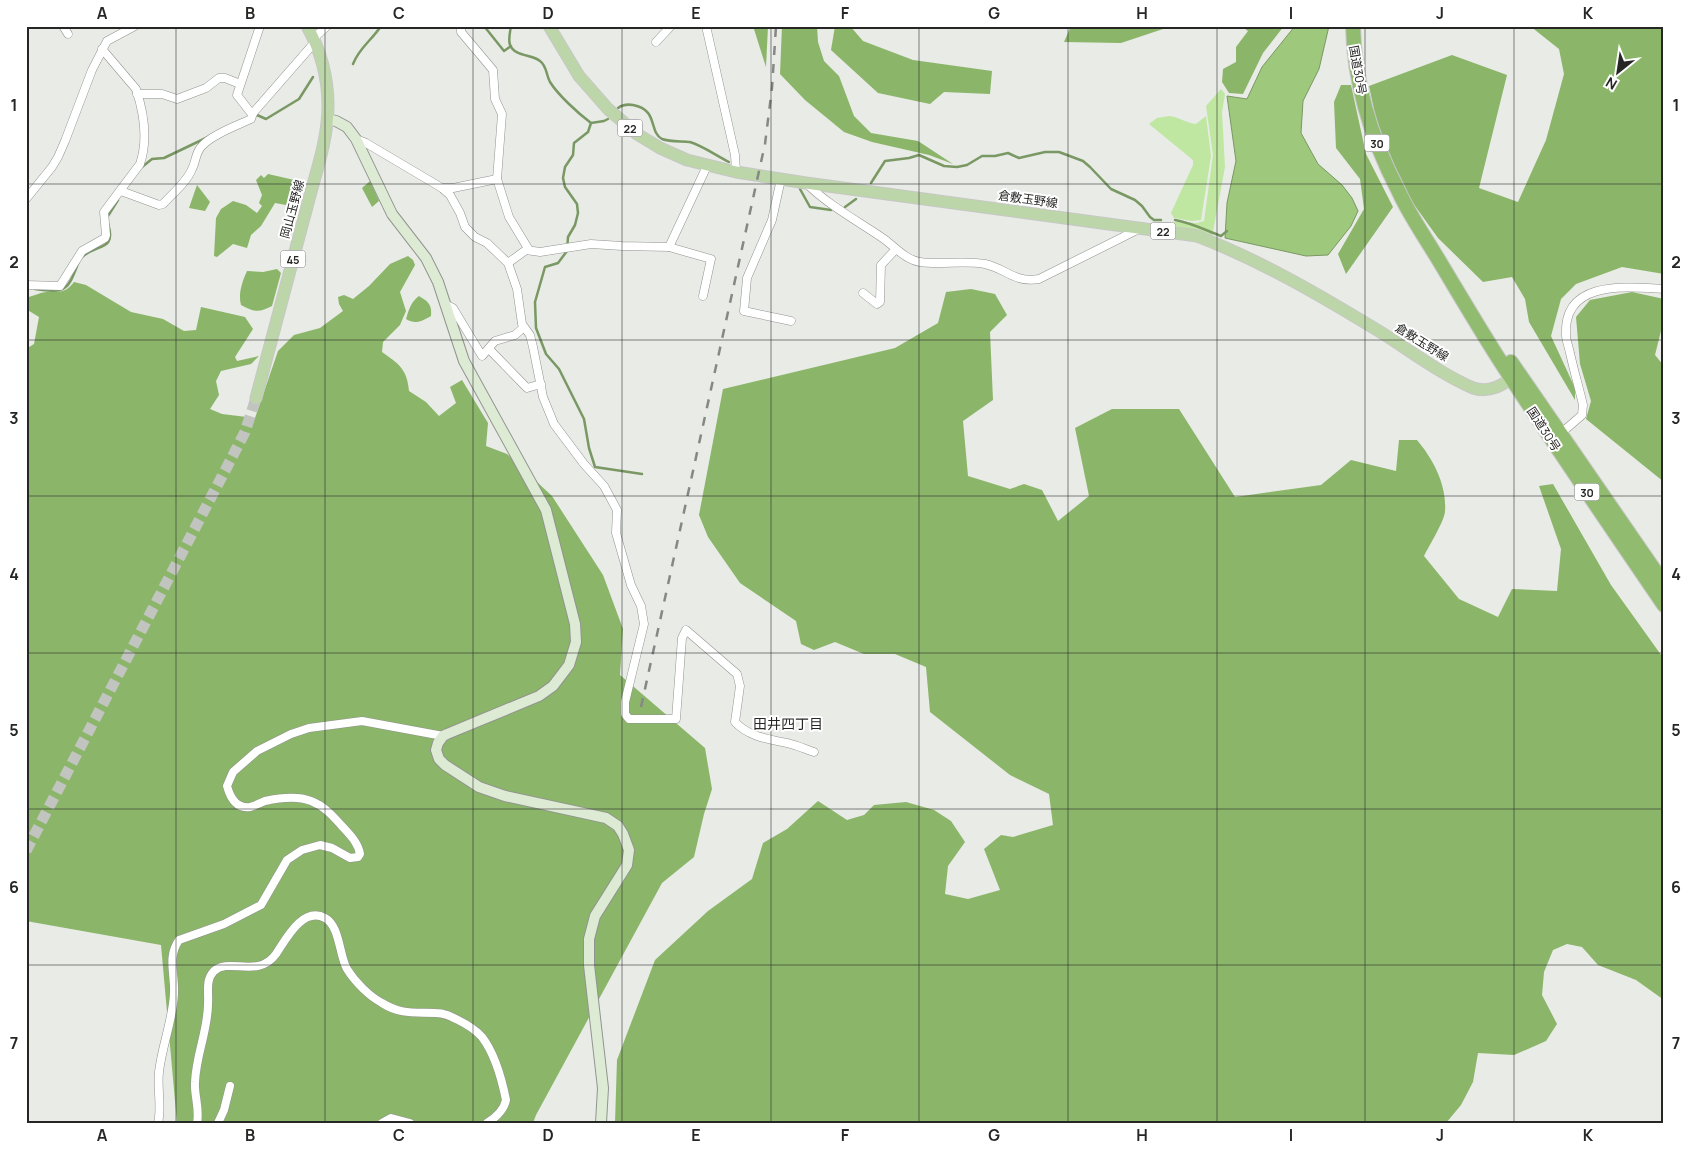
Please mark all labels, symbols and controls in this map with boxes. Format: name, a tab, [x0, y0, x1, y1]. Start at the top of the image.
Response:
text: A	[97, 2, 108, 24]
text: B	[245, 2, 255, 24]
text: C	[393, 2, 405, 24]
text: D	[542, 2, 554, 24]
text: E	[691, 2, 701, 24]
text: F	[841, 2, 850, 24]
text: G	[988, 2, 1000, 24]
text: H	[1136, 2, 1148, 24]
text: I	[1289, 2, 1293, 24]
text: J	[1436, 2, 1444, 24]
text: K	[1583, 2, 1594, 24]
street label: 国道30号	[1345, 44, 1371, 96]
north arrow	[1592, 48, 1642, 98]
text: N	[1602, 73, 1620, 94]
text: 1	[10, 94, 18, 116]
text: 1	[1672, 94, 1680, 116]
road number: 22	[618, 120, 642, 136]
road number: 30	[1364, 134, 1390, 152]
street label: 岡山玉野線	[276, 178, 308, 240]
street label: 倉敷玉野線	[997, 186, 1059, 212]
road number: 22	[1150, 222, 1176, 240]
road number: 45	[280, 250, 306, 268]
text: 2	[9, 251, 19, 273]
text: 2	[1671, 251, 1681, 273]
street label: 倉敷玉野線	[1392, 319, 1452, 365]
street label: 国道30号	[1523, 403, 1565, 455]
text: 3	[9, 407, 19, 429]
text: 3	[1671, 407, 1681, 429]
road number: 30	[1574, 484, 1600, 501]
text: 4	[9, 563, 19, 585]
text: 4	[1671, 563, 1681, 585]
district label: 田井四丁目	[753, 714, 823, 733]
text: 5	[9, 719, 19, 741]
text: 5	[1671, 719, 1681, 741]
text: 6	[9, 876, 19, 898]
text: 6	[1671, 876, 1681, 898]
text: 7	[10, 1032, 18, 1054]
text: 7	[1672, 1032, 1680, 1054]
text: A	[97, 1124, 108, 1146]
text: B	[245, 1124, 255, 1146]
text: C	[393, 1124, 405, 1146]
text: D	[542, 1124, 554, 1146]
text: E	[691, 1124, 701, 1146]
text: F	[841, 1124, 850, 1146]
text: G	[988, 1124, 1000, 1146]
text: H	[1136, 1124, 1148, 1146]
text: I	[1289, 1124, 1293, 1146]
text: J	[1436, 1124, 1444, 1146]
text: K	[1583, 1124, 1594, 1146]

